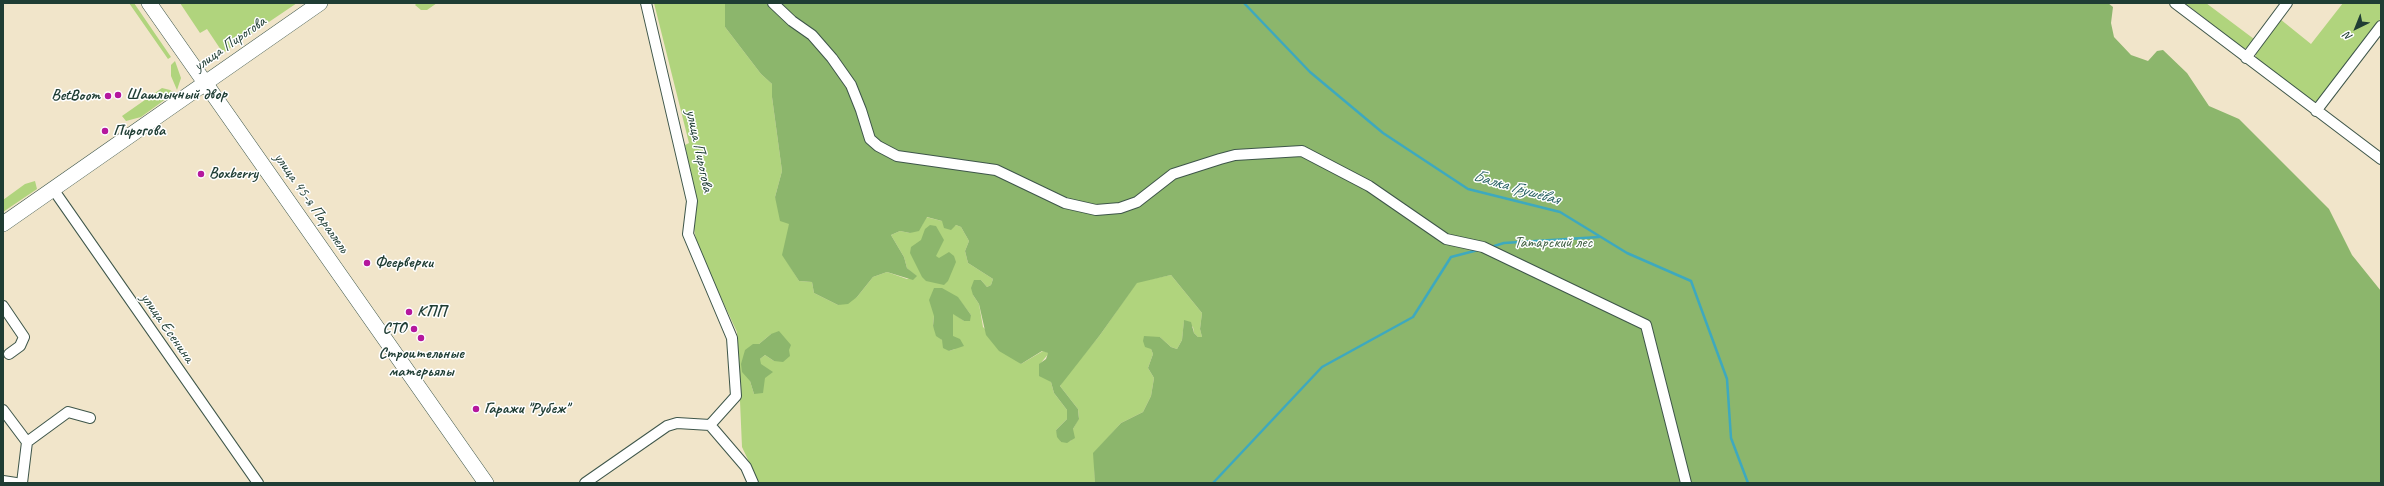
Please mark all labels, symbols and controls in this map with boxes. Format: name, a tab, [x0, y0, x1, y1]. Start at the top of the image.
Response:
north arrow	[2336, 8, 2376, 48]
street label: улица Пирогова	[190, 12, 270, 76]
text: N	[2341, 29, 2355, 44]
place label: Шашлычный двор	[126, 85, 227, 105]
place label: BetBoom	[51, 86, 100, 106]
marker: Шашлычный двор	[113, 90, 123, 100]
marker: BetBoom	[103, 91, 113, 101]
street label: улица Пирогова	[681, 108, 717, 194]
place label: Пирогова	[113, 121, 165, 141]
marker: Пирогова	[100, 126, 110, 136]
street label: улица 45-я Параллель	[269, 149, 353, 257]
place label: Boxberry	[209, 164, 258, 184]
water label: Балка Грушёвая	[1471, 166, 1561, 210]
marker: Boxberry	[196, 169, 206, 179]
park label: Татарский лес	[1514, 233, 1592, 253]
place label: Феерверки	[375, 253, 433, 273]
marker: Феерверки	[362, 258, 372, 268]
street label: улица Есенина	[136, 289, 198, 367]
place label: КПП	[417, 302, 446, 322]
marker: КПП	[404, 307, 414, 317]
place label: СТО	[382, 319, 406, 339]
marker: СТО	[409, 324, 419, 334]
marker: Строительные матерьялы	[416, 333, 426, 343]
place label: Строительные матерьялы	[378, 344, 464, 382]
place label: Гаражи "Рубеж"	[484, 399, 569, 419]
marker: Гаражи "Рубеж"	[471, 404, 481, 414]

